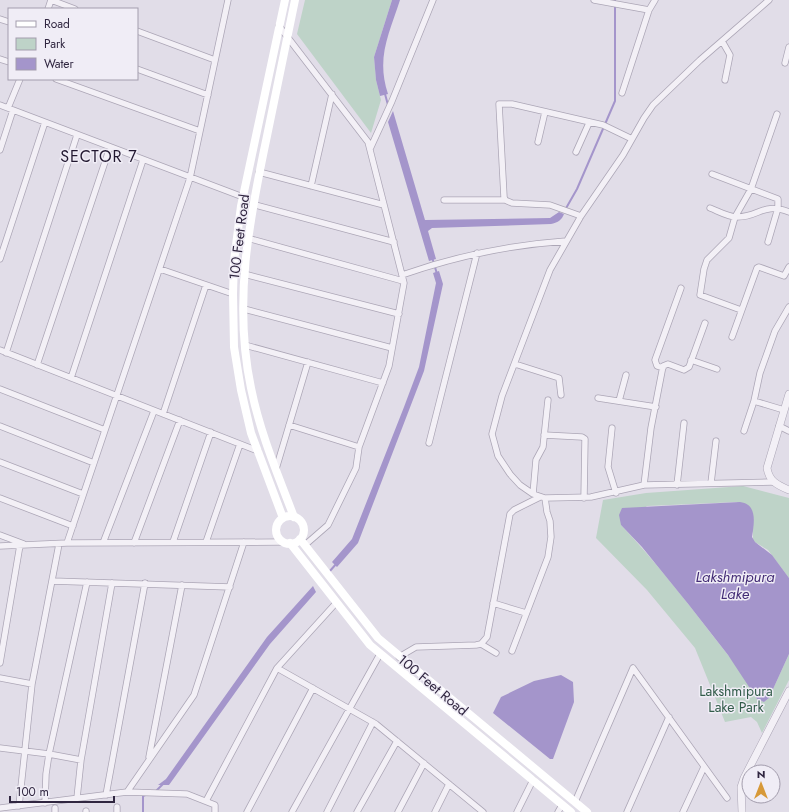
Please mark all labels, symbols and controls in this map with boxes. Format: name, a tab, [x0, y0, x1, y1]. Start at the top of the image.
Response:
legend	[8, 8, 138, 80]
text: Road	[44, 15, 70, 33]
text: Park	[44, 35, 66, 53]
text: Water	[44, 55, 75, 73]
district label: SECTOR 7	[60, 145, 138, 168]
street label: 100 Feet Road	[224, 193, 254, 281]
water label: Lakshmipura Lake	[695, 566, 775, 605]
street label: 100 Feet Road	[394, 650, 472, 720]
park label: Lakshmipura Lake Park	[699, 681, 773, 717]
north arrow	[741, 764, 781, 804]
text: N	[757, 766, 765, 782]
scale bar	[10, 778, 114, 804]
text: 100 m	[16, 783, 49, 801]

